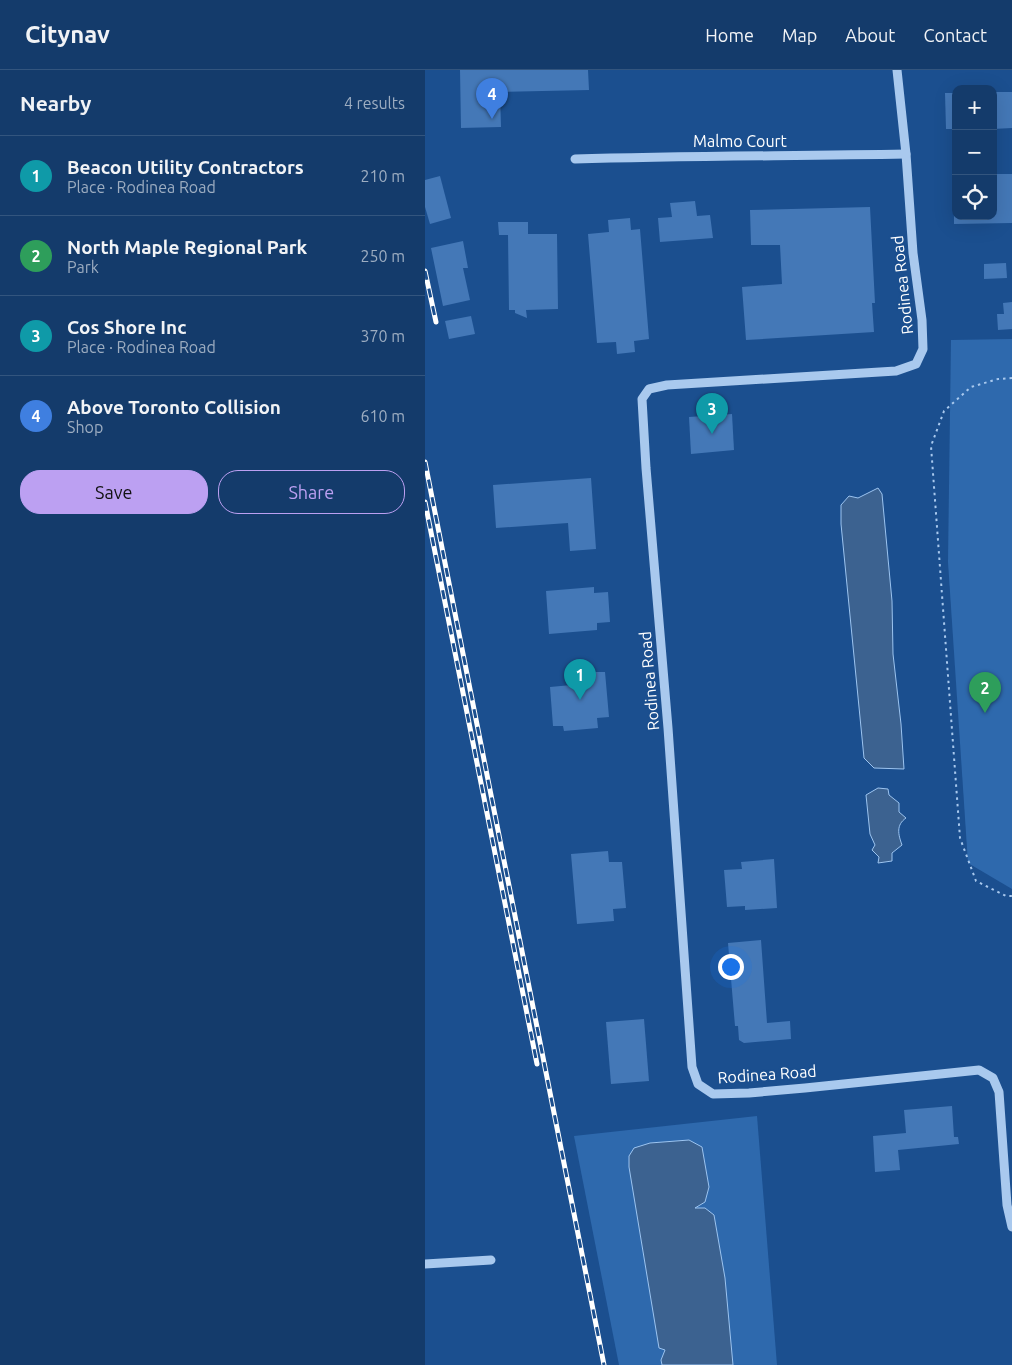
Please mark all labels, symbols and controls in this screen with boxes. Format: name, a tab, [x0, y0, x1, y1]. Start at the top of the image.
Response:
text: Citynav	[25, 21, 110, 48]
text: Home	[705, 25, 754, 45]
text: Map	[782, 25, 817, 45]
text: About	[845, 25, 895, 45]
text: Contact	[923, 25, 987, 45]
pin: 4	[476, 78, 508, 119]
map controls	[952, 85, 997, 220]
button: +	[952, 85, 997, 130]
text: Nearby	[20, 91, 91, 115]
text: 4 results	[344, 94, 405, 112]
button: −	[952, 130, 997, 175]
street label: Malmo Court	[693, 132, 788, 150]
text: Beacon Utility Contractors	[67, 156, 304, 178]
text: 1	[31, 167, 41, 185]
text: 210 m	[360, 167, 405, 185]
button: locate	[952, 175, 997, 220]
text: Place · Rodinea Road	[67, 178, 216, 196]
street label: Rodinea Road	[888, 235, 916, 335]
text: North Maple Regional Park	[67, 236, 307, 258]
text: 2	[31, 247, 41, 265]
text: 250 m	[360, 247, 405, 265]
text: Park	[67, 258, 99, 276]
text: Cos Shore Inc	[67, 316, 187, 338]
text: 3	[31, 327, 41, 345]
text: 370 m	[360, 327, 405, 345]
text: Place · Rodinea Road	[67, 338, 216, 356]
pin: 3	[696, 393, 728, 434]
text: Above Toronto Collision	[67, 396, 281, 418]
text: 4	[31, 407, 41, 425]
text: 610 m	[360, 407, 405, 425]
text: Shop	[67, 418, 103, 436]
button: Save	[20, 470, 208, 514]
button: Share	[218, 470, 405, 514]
street label: Rodinea Road	[636, 631, 662, 731]
pin: 1	[564, 659, 596, 700]
pin: 2	[969, 672, 1001, 713]
your location	[718, 954, 744, 980]
street label: Rodinea Road	[717, 1062, 817, 1086]

